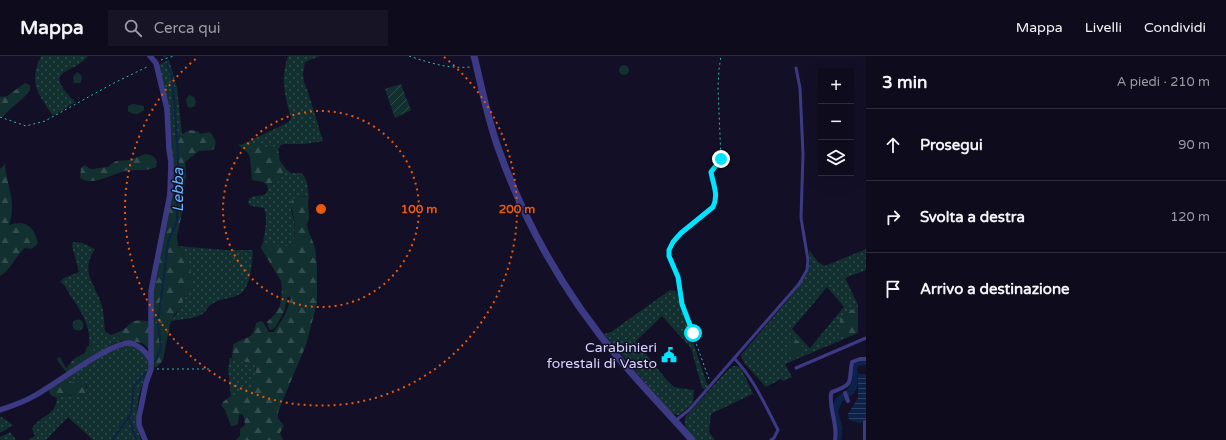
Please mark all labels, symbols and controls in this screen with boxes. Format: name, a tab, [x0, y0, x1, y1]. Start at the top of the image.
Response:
search box	[108, 10, 388, 46]
text: Mappa	[20, 17, 84, 39]
icon: search	[122, 17, 144, 39]
text: Cerca qui	[154, 19, 221, 37]
text: Mappa	[1016, 19, 1063, 36]
text: Livelli	[1085, 19, 1122, 36]
text: Condividi	[1144, 19, 1206, 36]
map controls	[818, 68, 854, 176]
button: +	[818, 68, 854, 104]
text: 3 min	[882, 72, 927, 93]
text: A piedi · 210 m	[1117, 74, 1210, 90]
button: −	[818, 104, 854, 140]
icon: ahead	[882, 134, 904, 156]
text: Prosegui	[920, 136, 983, 154]
text: 90 m	[1178, 137, 1210, 153]
button: layers	[818, 140, 854, 176]
route end	[712, 150, 730, 168]
water label: Lebba	[169, 167, 187, 212]
centre of rings	[314, 202, 328, 216]
text: 100 m	[401, 202, 437, 216]
text: 200 m	[499, 202, 535, 216]
icon: right	[882, 206, 904, 228]
text: Svolta a destra	[920, 208, 1025, 226]
text: 120 m	[1170, 209, 1210, 225]
icon: arrive	[882, 278, 904, 300]
text: Arrivo a destinazione	[920, 280, 1070, 298]
route start	[684, 324, 702, 342]
place label: Carabinieri forestali di Vasto	[547, 339, 657, 372]
public building icon: Carabinieri forestali di Vasto	[660, 346, 678, 364]

